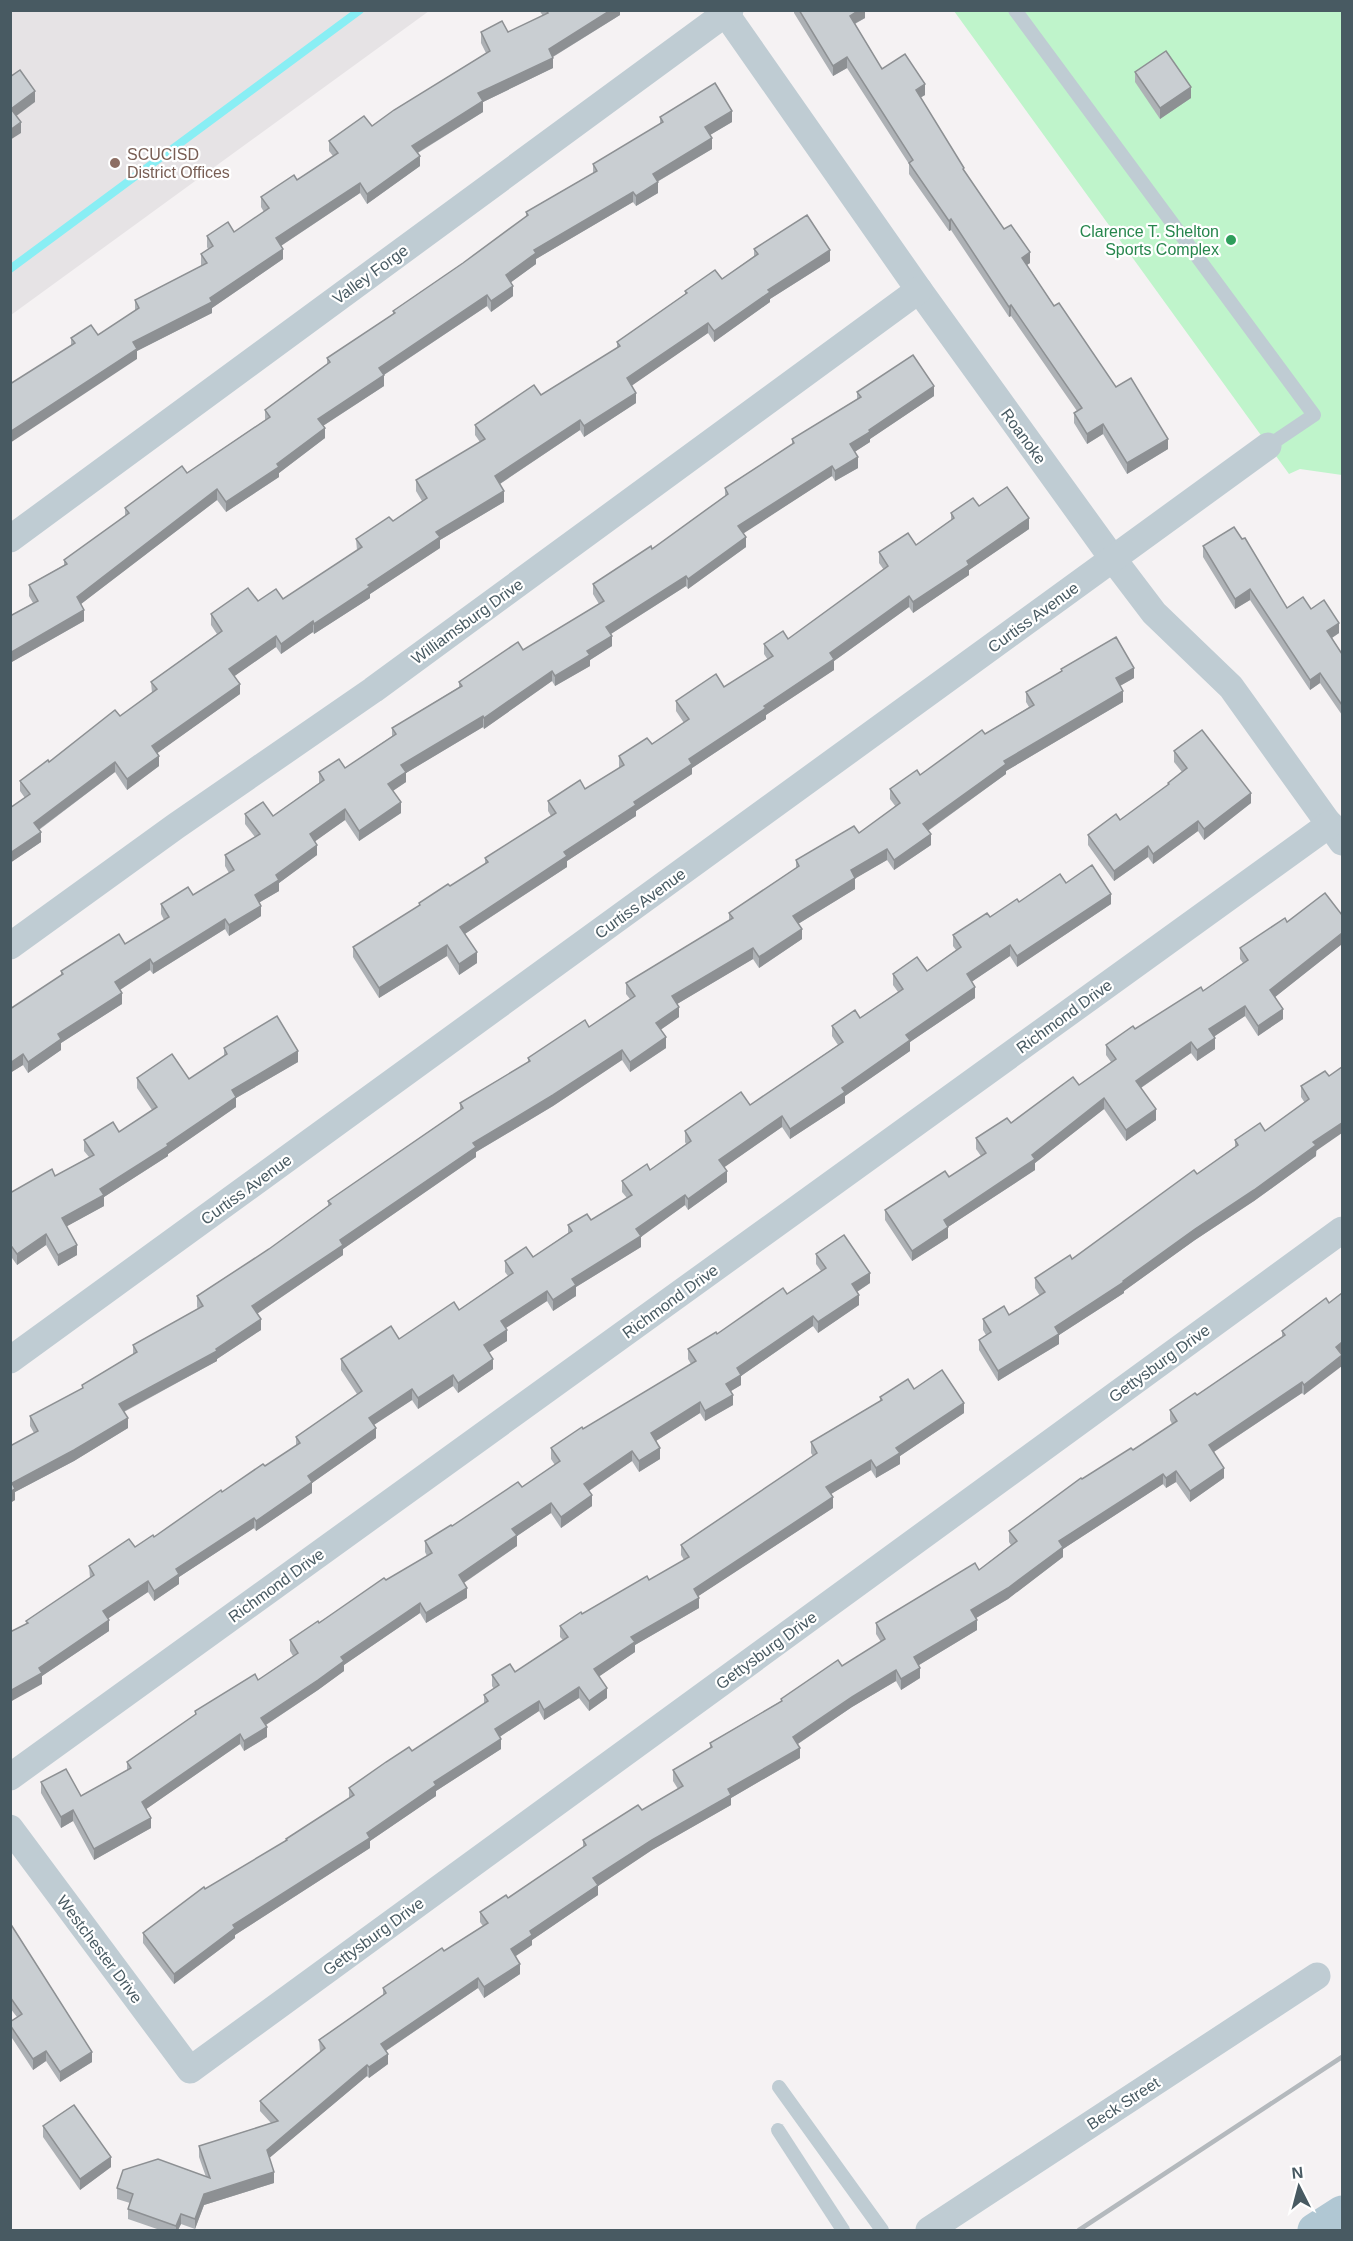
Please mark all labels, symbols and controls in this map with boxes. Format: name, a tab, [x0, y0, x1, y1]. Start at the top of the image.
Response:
place label: SCUCISD District Offices	[127, 146, 230, 181]
marker: SCUCISD District Offices	[108, 156, 122, 170]
place label: Clarence T. Shelton Sports Complex	[1080, 223, 1219, 258]
marker: Clarence T. Shelton Sports Complex	[1224, 233, 1238, 247]
street label: Valley Forge	[329, 241, 411, 307]
street label: Roanoke	[998, 405, 1049, 467]
street label: Williamsburg Drive	[408, 575, 526, 667]
street label: Curtiss Avenue	[985, 579, 1082, 656]
street label: Curtiss Avenue	[592, 865, 689, 942]
street label: Richmond Drive	[1013, 976, 1115, 1057]
street label: Curtiss Avenue	[198, 1151, 295, 1228]
street label: Richmond Drive	[619, 1261, 721, 1342]
street label: Gettysburg Drive	[1106, 1321, 1213, 1406]
street label: Richmond Drive	[225, 1545, 327, 1626]
street label: Gettysburg Drive	[713, 1608, 820, 1693]
street label: Westchester Drive	[54, 1892, 146, 2007]
street label: Gettysburg Drive	[320, 1894, 427, 1979]
street label: Beck Street	[1084, 2073, 1163, 2133]
north arrow	[1269, 2157, 1329, 2217]
text: N	[1291, 2164, 1304, 2182]

